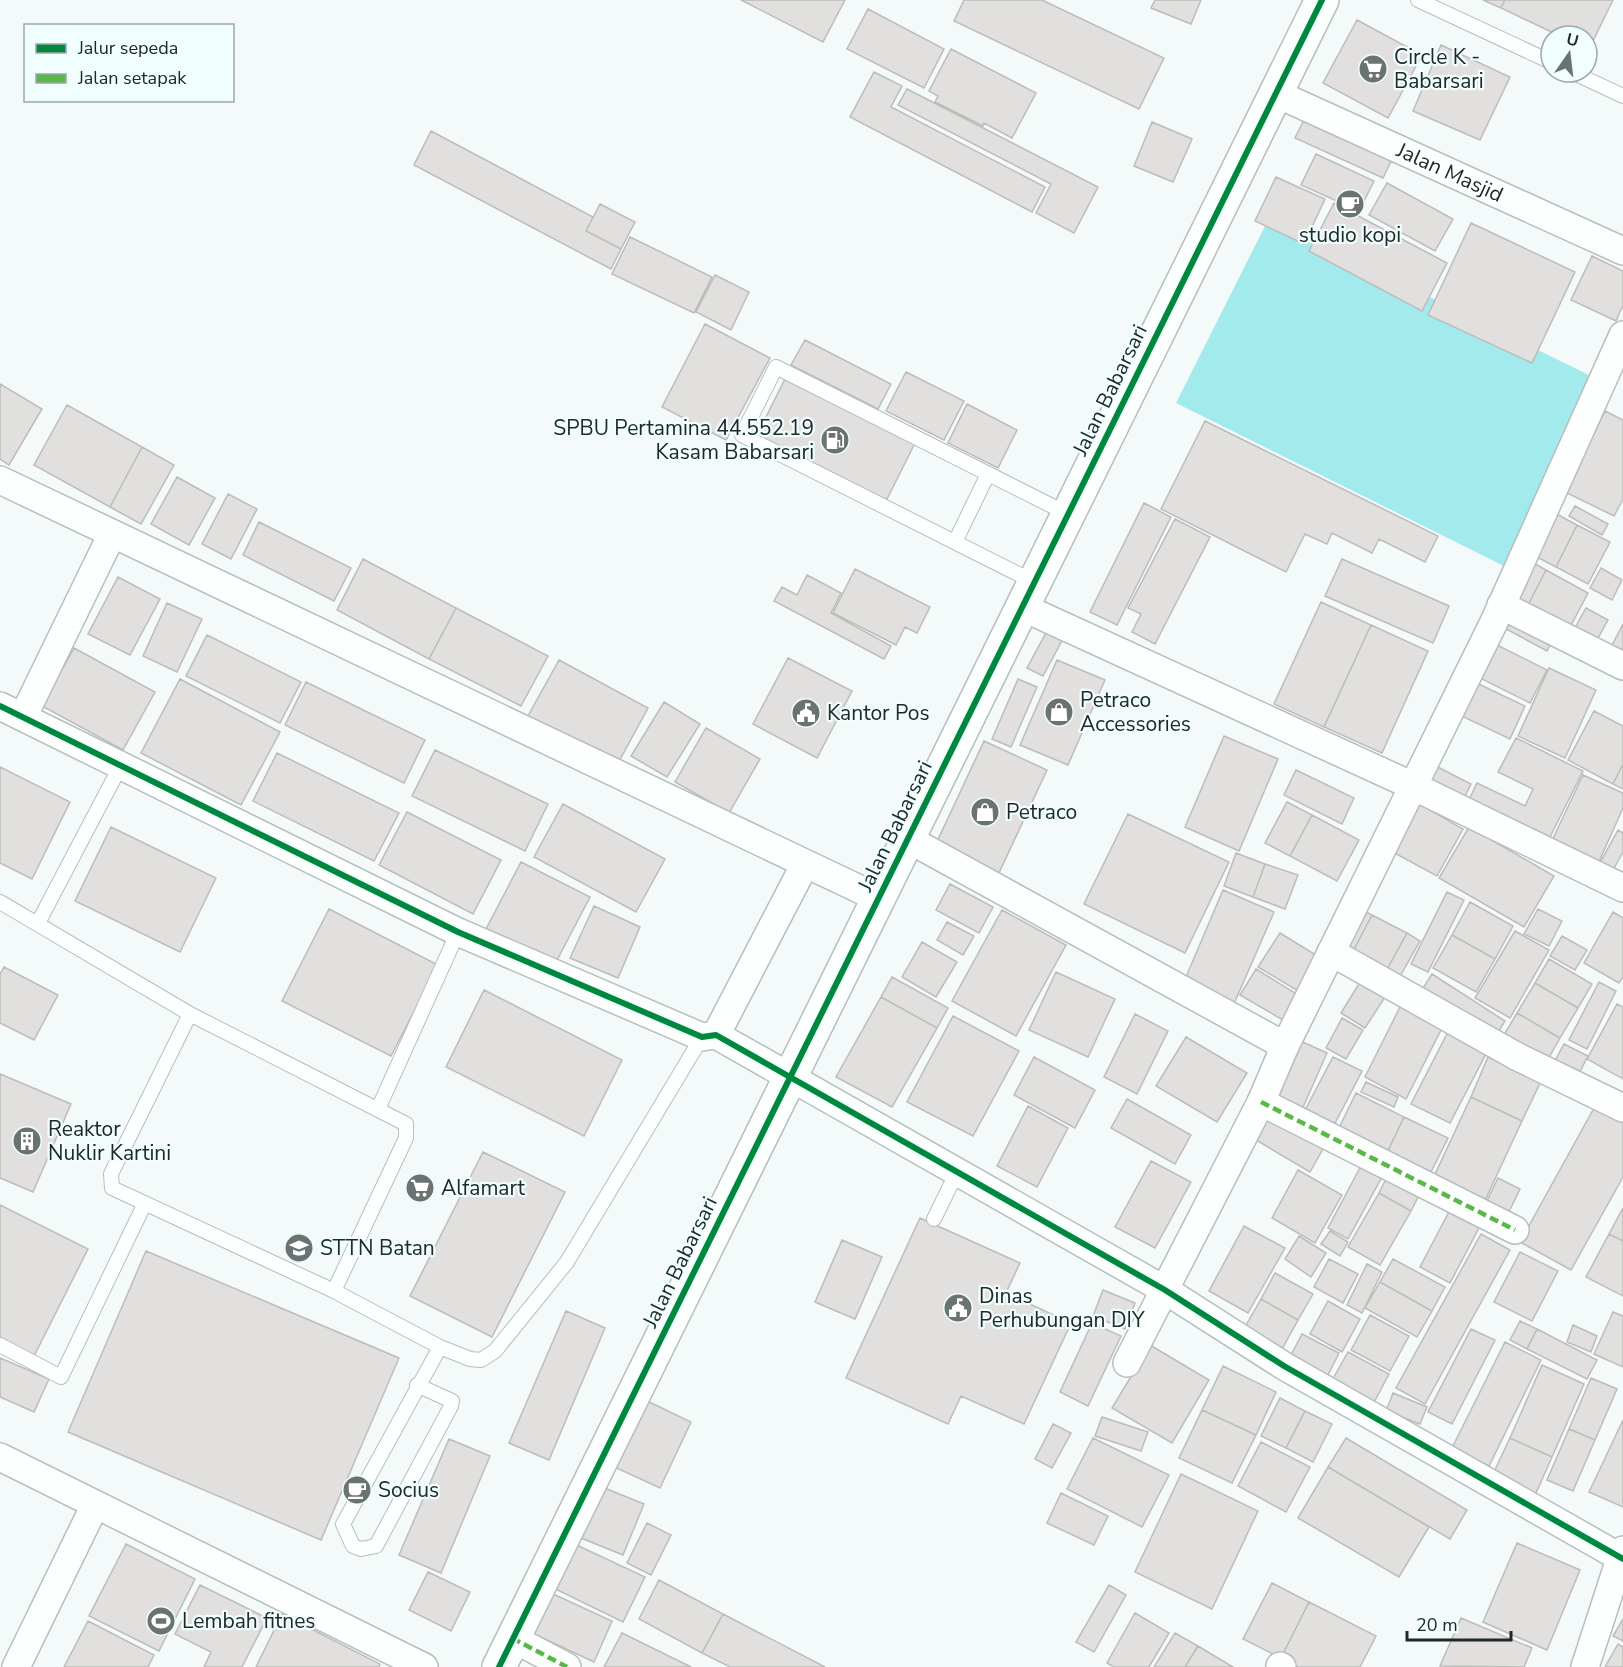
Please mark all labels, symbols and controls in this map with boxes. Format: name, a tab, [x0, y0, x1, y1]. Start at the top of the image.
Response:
legend	[24, 24, 234, 102]
north arrow	[1539, 24, 1599, 84]
text: U	[1564, 28, 1581, 53]
text: Jalur sepeda	[77, 36, 178, 60]
place label: Circle K - Babarsari	[1394, 43, 1484, 95]
supermarket icon: Circle K - Babarsari	[1357, 53, 1389, 85]
text: Jalan setapak	[77, 66, 187, 90]
street label: Jalan Masjid	[1391, 136, 1507, 209]
cafe icon: studio kopi	[1334, 188, 1366, 220]
place label: studio kopi	[1299, 221, 1401, 249]
street label: Jalan Babarsari	[1066, 320, 1154, 461]
place label: SPBU Pertamina 44.552.19 Kasam Babarsari	[553, 414, 814, 466]
fuel station icon: SPBU Pertamina 44.552.19 Kasam Babarsari	[819, 424, 851, 456]
place label: Petraco Accessories	[1080, 686, 1191, 738]
shop icon: Petraco Accessories	[1043, 696, 1075, 728]
public building icon: Kantor Pos	[790, 697, 822, 729]
place label: Kantor Pos	[827, 699, 930, 727]
street label: Jalan Babarsari	[851, 756, 939, 897]
shop icon: Petraco	[969, 796, 1001, 828]
place label: Petraco	[1006, 798, 1077, 826]
place label: Reaktor Nuklir Kartini	[48, 1115, 171, 1167]
building icon: Reaktor Nuklir Kartini	[11, 1125, 43, 1157]
supermarket icon: Alfamart	[404, 1172, 436, 1204]
place label: Alfamart	[441, 1174, 526, 1202]
street label: Jalan Babarsari	[636, 1192, 724, 1333]
school or university icon: STTN Batan	[283, 1232, 315, 1264]
place label: STTN Batan	[320, 1234, 435, 1262]
place label: Dinas Perhubungan DIY	[979, 1282, 1145, 1334]
public building icon: Dinas Perhubungan DIY	[942, 1292, 974, 1324]
cafe icon: Socius	[341, 1474, 373, 1506]
place label: Socius	[378, 1476, 439, 1504]
scale bar	[1407, 1604, 1510, 1642]
sports icon: Lembah fitnes	[145, 1605, 177, 1637]
place label: Lembah fitnes	[182, 1607, 315, 1635]
text: 20 m	[1416, 1613, 1458, 1637]

